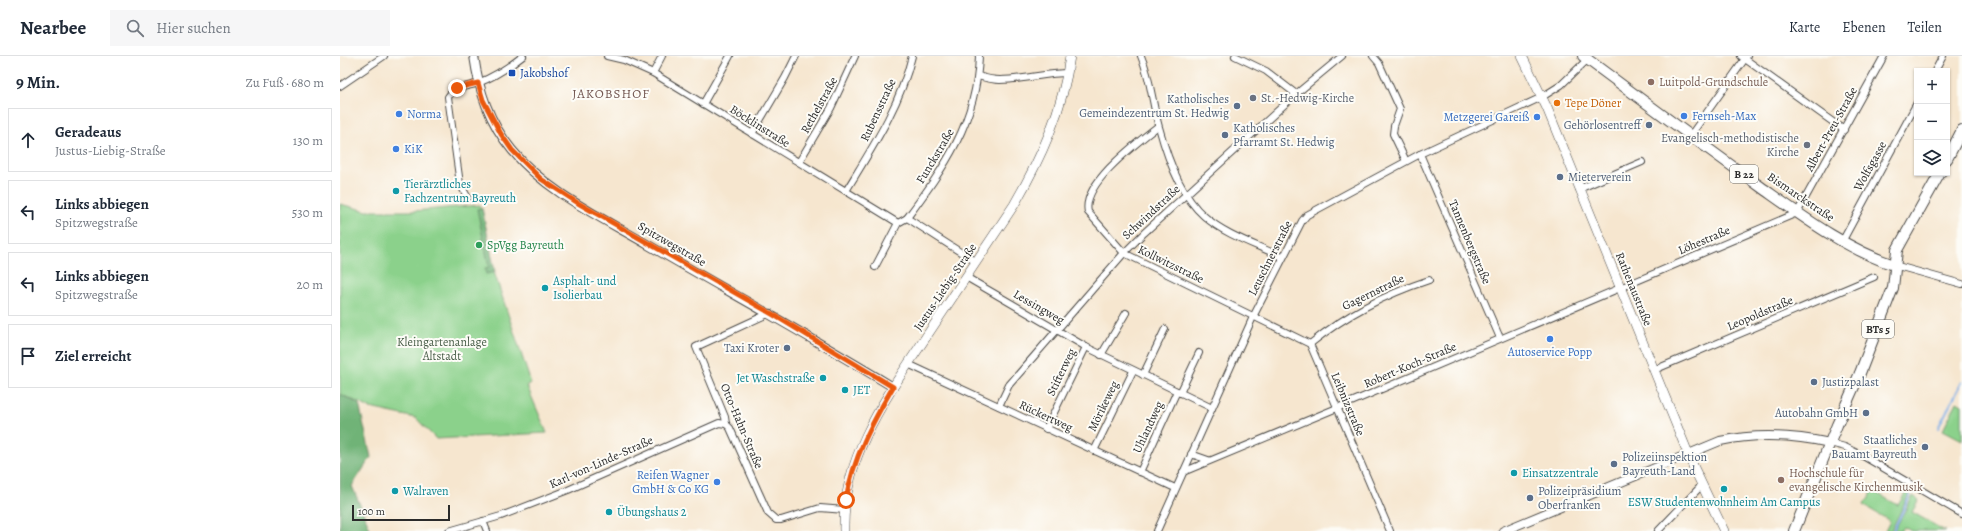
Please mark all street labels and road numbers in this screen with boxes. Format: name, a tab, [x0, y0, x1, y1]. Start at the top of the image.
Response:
street label: Rethelstraße	[797, 74, 841, 136]
street label: Rubensstraße	[856, 76, 900, 144]
street label: Albert-Preu-Straße	[1801, 84, 1861, 175]
street label: Böcklinstraße	[727, 101, 793, 151]
street label: Funckstraße	[912, 125, 958, 187]
street label: Wolfsgasse	[1849, 138, 1890, 195]
road number: B 22	[1730, 165, 1758, 183]
street label: Bismarckstraße	[1764, 169, 1838, 225]
street label: Schwindstraße	[1119, 181, 1183, 243]
street label: Tannenbergstraße	[1445, 197, 1495, 287]
street label: Spitzwegstraße	[635, 218, 709, 270]
street label: Leuschnerstraße	[1244, 218, 1296, 298]
street label: Löhestraße	[1675, 222, 1733, 258]
street label: Justus-Liebig-Straße	[910, 240, 980, 334]
street label: Kollwitzstraße	[1135, 241, 1207, 287]
street label: Rathenaustraße	[1612, 250, 1656, 328]
street label: Gagernstraße	[1339, 270, 1407, 314]
street label: Lessingweg	[1010, 286, 1068, 328]
street label: Leopoldstraße	[1724, 292, 1796, 334]
road number: BTs 5	[1862, 320, 1894, 338]
street label: Robert-Koch-Straße	[1361, 338, 1459, 392]
street label: Stifterweg	[1043, 345, 1079, 399]
street label: Leibnizstraße	[1327, 370, 1369, 438]
street label: Mörikeweg	[1084, 378, 1122, 434]
street label: Otto-Hahn-Straße	[717, 381, 767, 471]
street label: Rückertweg	[1016, 397, 1076, 435]
street label: Uhlandweg	[1129, 398, 1167, 456]
street label: Karl-von-Linde-Straße	[547, 432, 655, 492]

